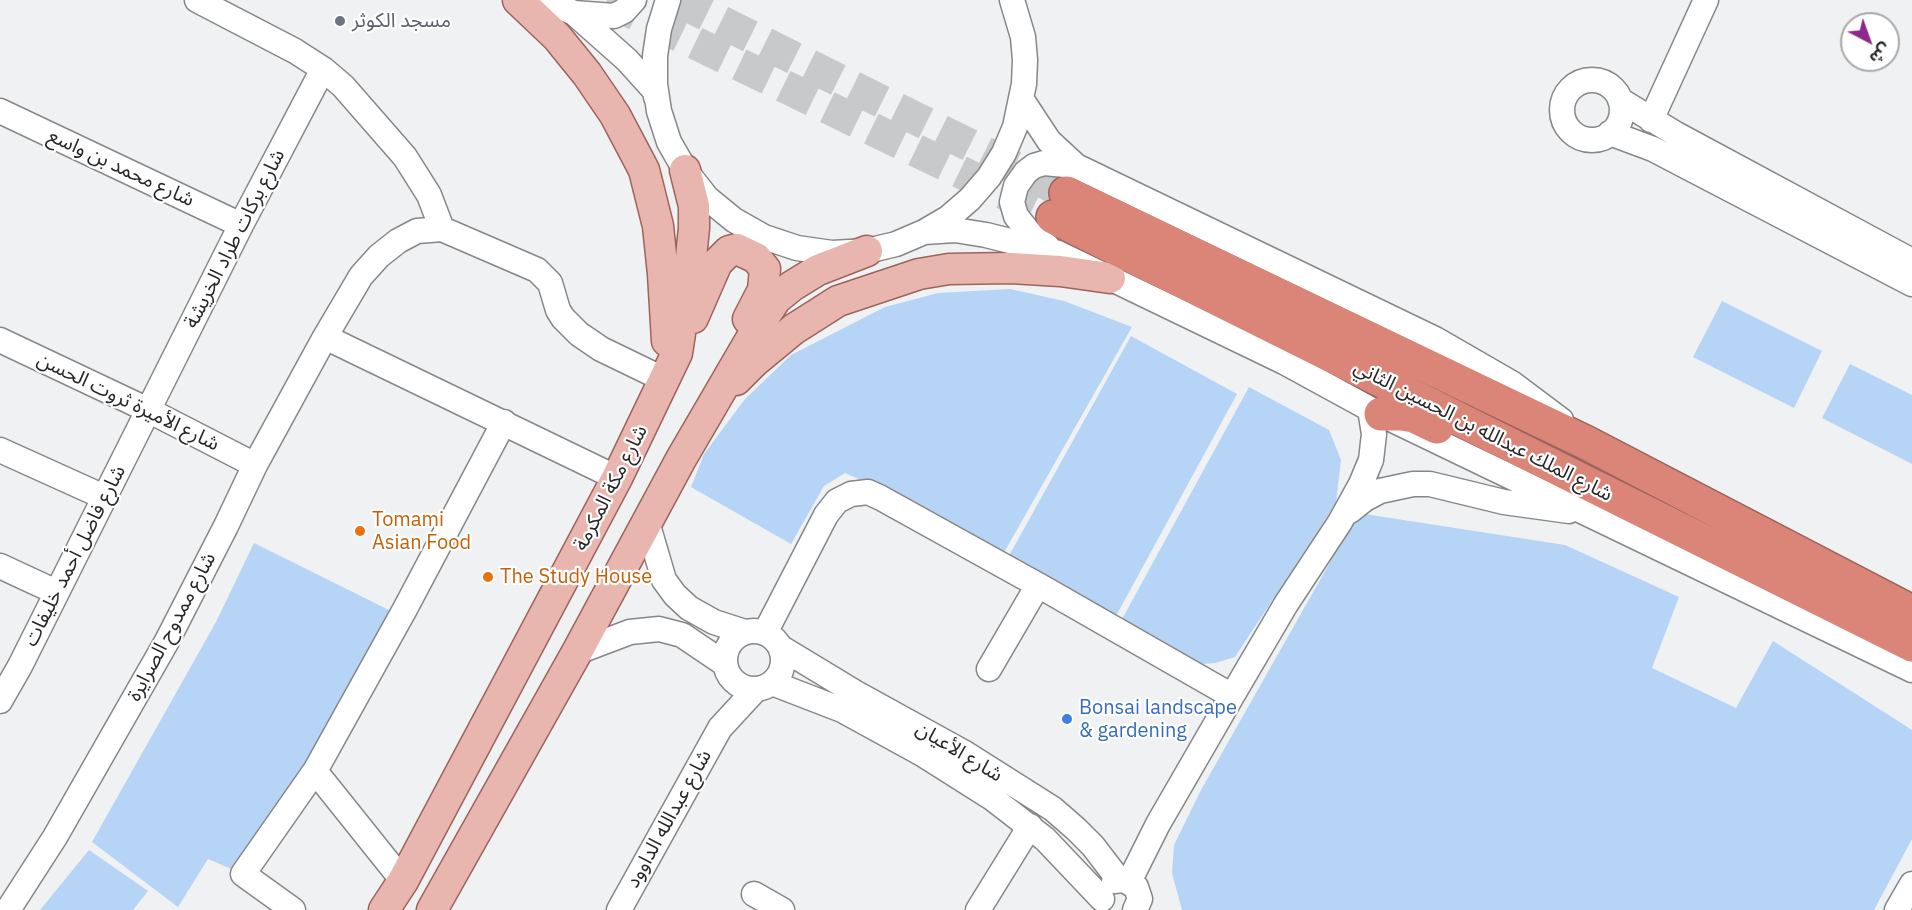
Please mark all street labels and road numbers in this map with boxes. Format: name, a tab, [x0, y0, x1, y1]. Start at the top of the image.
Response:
street label: شارع محمد بن واسع	[44, 124, 198, 212]
street label: شارع بركات طراد الخريشة	[179, 146, 291, 332]
street label: شارع الأميرة ثروت الحسن	[33, 347, 223, 457]
street label: شارع الملك عبدالله بن الحسين الثاني	[1350, 355, 1616, 507]
street label: شارع مكة المكرمة	[569, 421, 653, 555]
street label: شارع فاضل أحمد خليفات	[19, 461, 131, 651]
street label: شارع ممدوح الصرايرة	[123, 548, 221, 706]
street label: شارع الأعيان	[911, 717, 1007, 787]
street label: شارع عبدالله الداوود	[621, 746, 717, 892]

